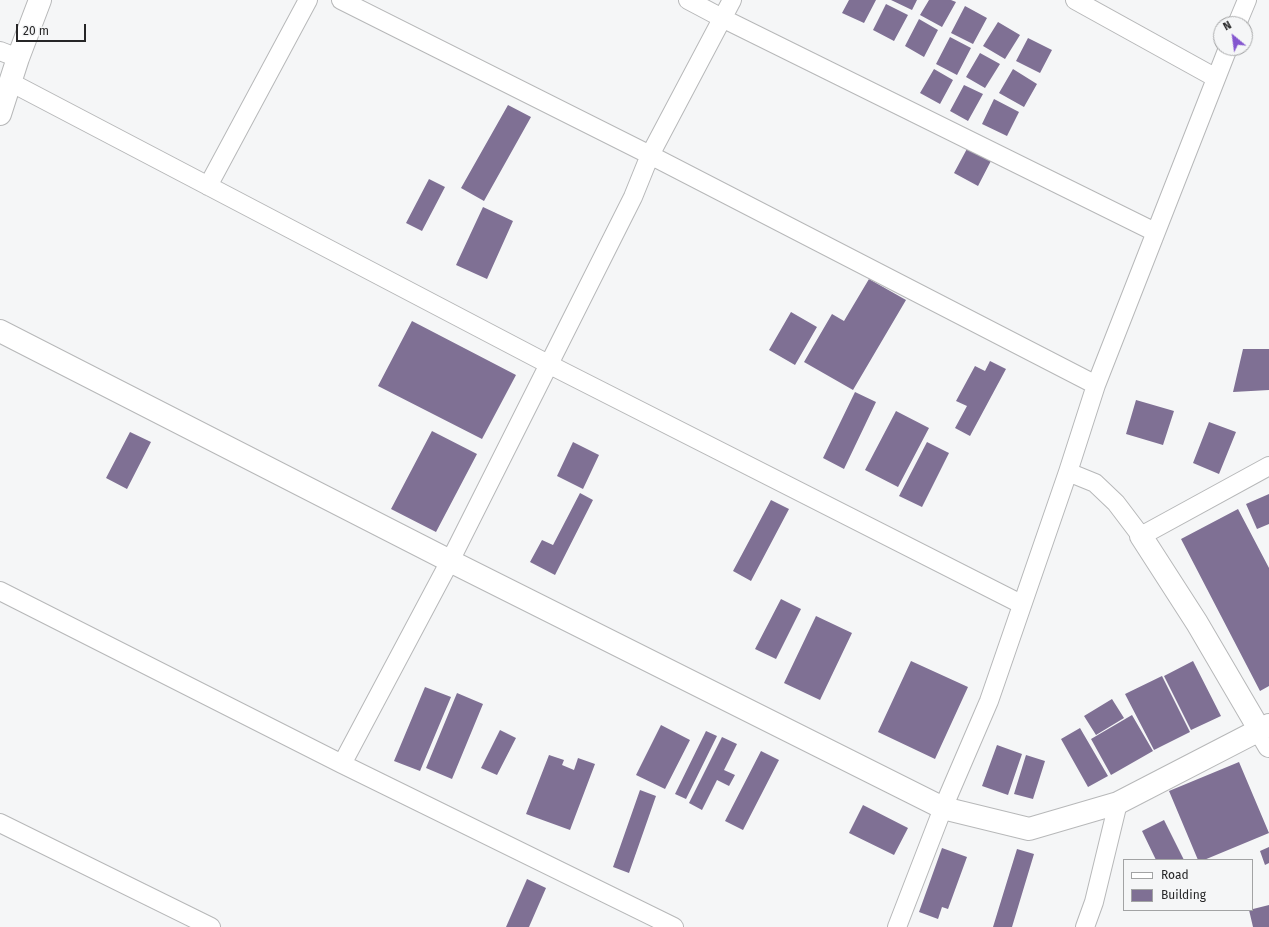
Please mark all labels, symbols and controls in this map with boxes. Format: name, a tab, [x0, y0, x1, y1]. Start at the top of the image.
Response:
scale bar	[18, 16, 88, 42]
north arrow	[1213, 16, 1253, 56]
text: N	[1221, 18, 1234, 33]
text: 20 m	[23, 24, 49, 38]
legend	[1123, 859, 1253, 911]
text: Road	[1161, 868, 1189, 882]
text: Building	[1161, 888, 1206, 902]

